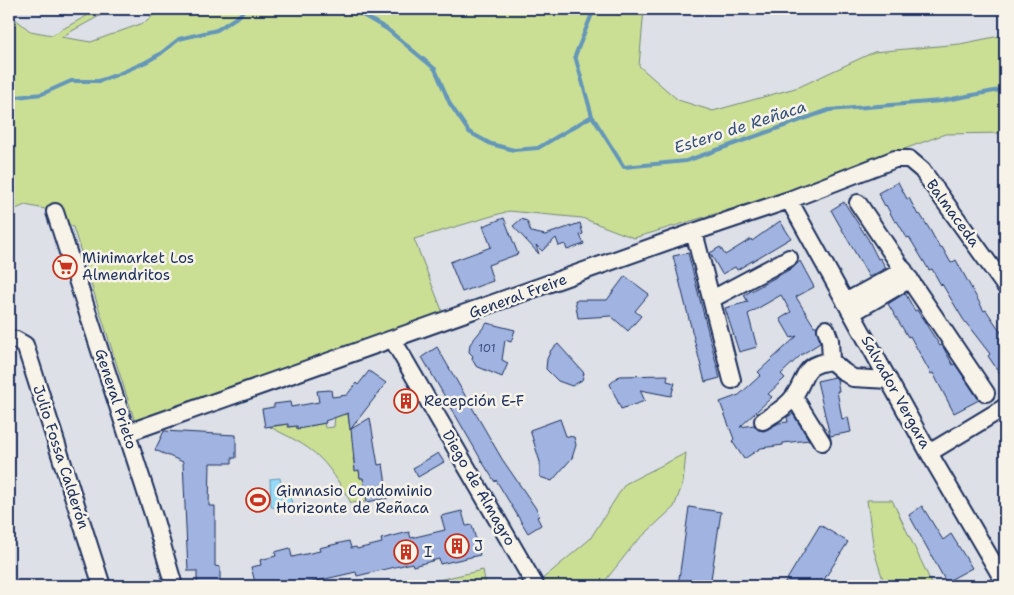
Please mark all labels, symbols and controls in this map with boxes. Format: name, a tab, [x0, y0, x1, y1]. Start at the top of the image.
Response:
water label: Estero de Reñaca	[671, 96, 809, 158]
street label: Balmaceda	[922, 175, 985, 251]
place label: Minimarket Los Almendritos	[82, 248, 194, 285]
supermarket icon: Minimarket Los Almendritos	[52, 254, 78, 280]
street label: General Freire	[466, 269, 570, 323]
street label: Salvador Vergara	[857, 332, 936, 453]
house number: 101	[478, 340, 496, 356]
street label: General Prieto	[90, 346, 142, 452]
street label: Julio Fossa Calderón	[28, 382, 94, 532]
building icon: Recepción E-F	[393, 388, 419, 414]
place label: Recepción E-F	[424, 391, 524, 411]
street label: Diego de Almagro	[438, 427, 520, 549]
place label: Gimnasio Condominio Horizonte de Reñaca	[276, 481, 432, 518]
sports icon: Gimnasio Condominio Horizonte de Reñaca	[245, 487, 271, 513]
building icon: J	[444, 533, 470, 559]
place label: J	[474, 536, 483, 556]
building icon: I	[393, 539, 419, 565]
place label: I	[424, 542, 432, 562]

